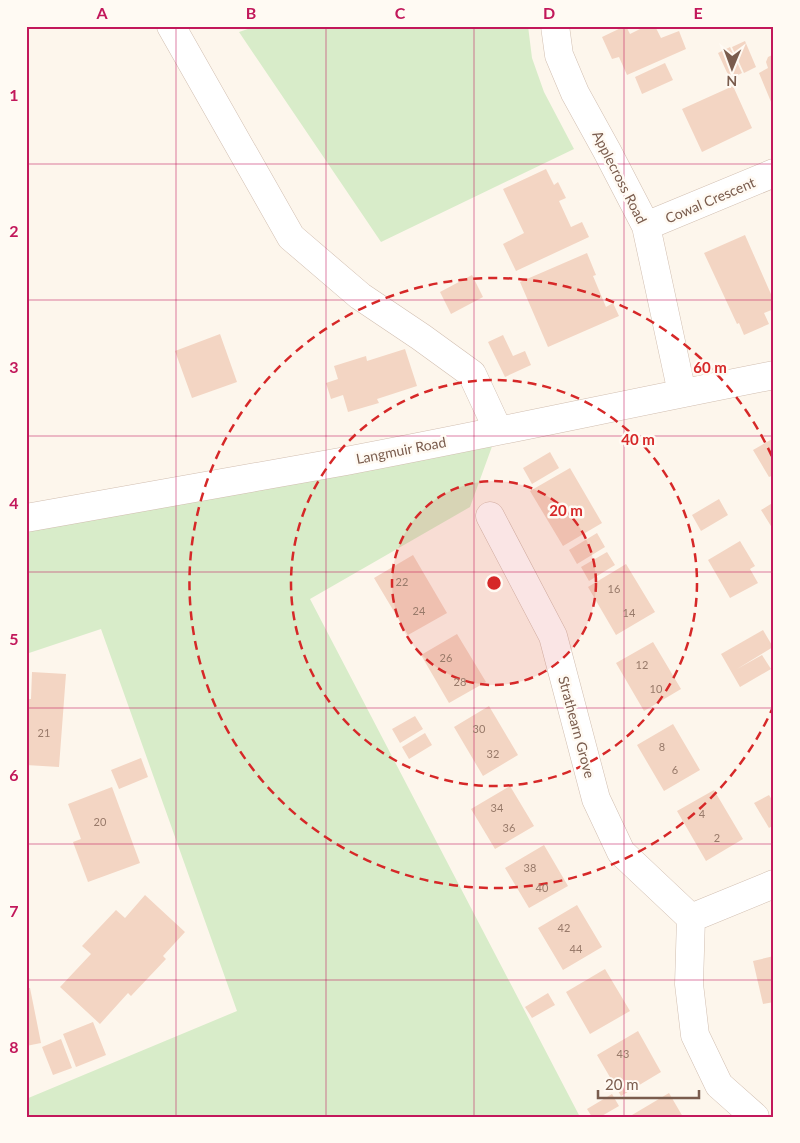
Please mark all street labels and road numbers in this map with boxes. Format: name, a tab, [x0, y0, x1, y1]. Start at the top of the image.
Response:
street label: Applecross Road	[589, 128, 651, 226]
street label: Cowal Crescent	[662, 173, 758, 227]
street label: Langmuir Road	[355, 433, 447, 467]
street label: Strathearn Grove	[555, 674, 599, 780]

